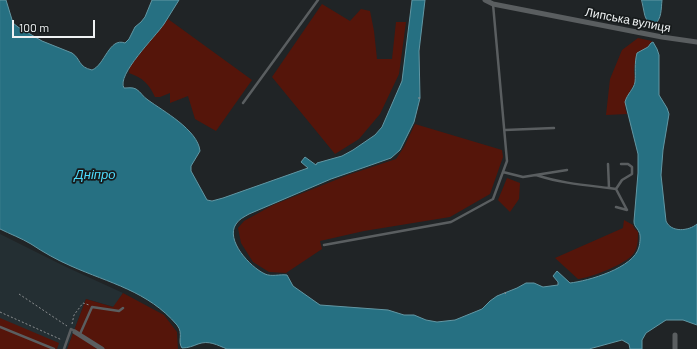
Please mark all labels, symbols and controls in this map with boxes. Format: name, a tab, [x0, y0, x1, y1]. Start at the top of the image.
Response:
street label: Липська вулиця	[584, 5, 672, 35]
scale bar	[14, 12, 97, 38]
text: 100 m	[19, 20, 49, 34]
water label: Дніпро	[75, 167, 115, 183]

